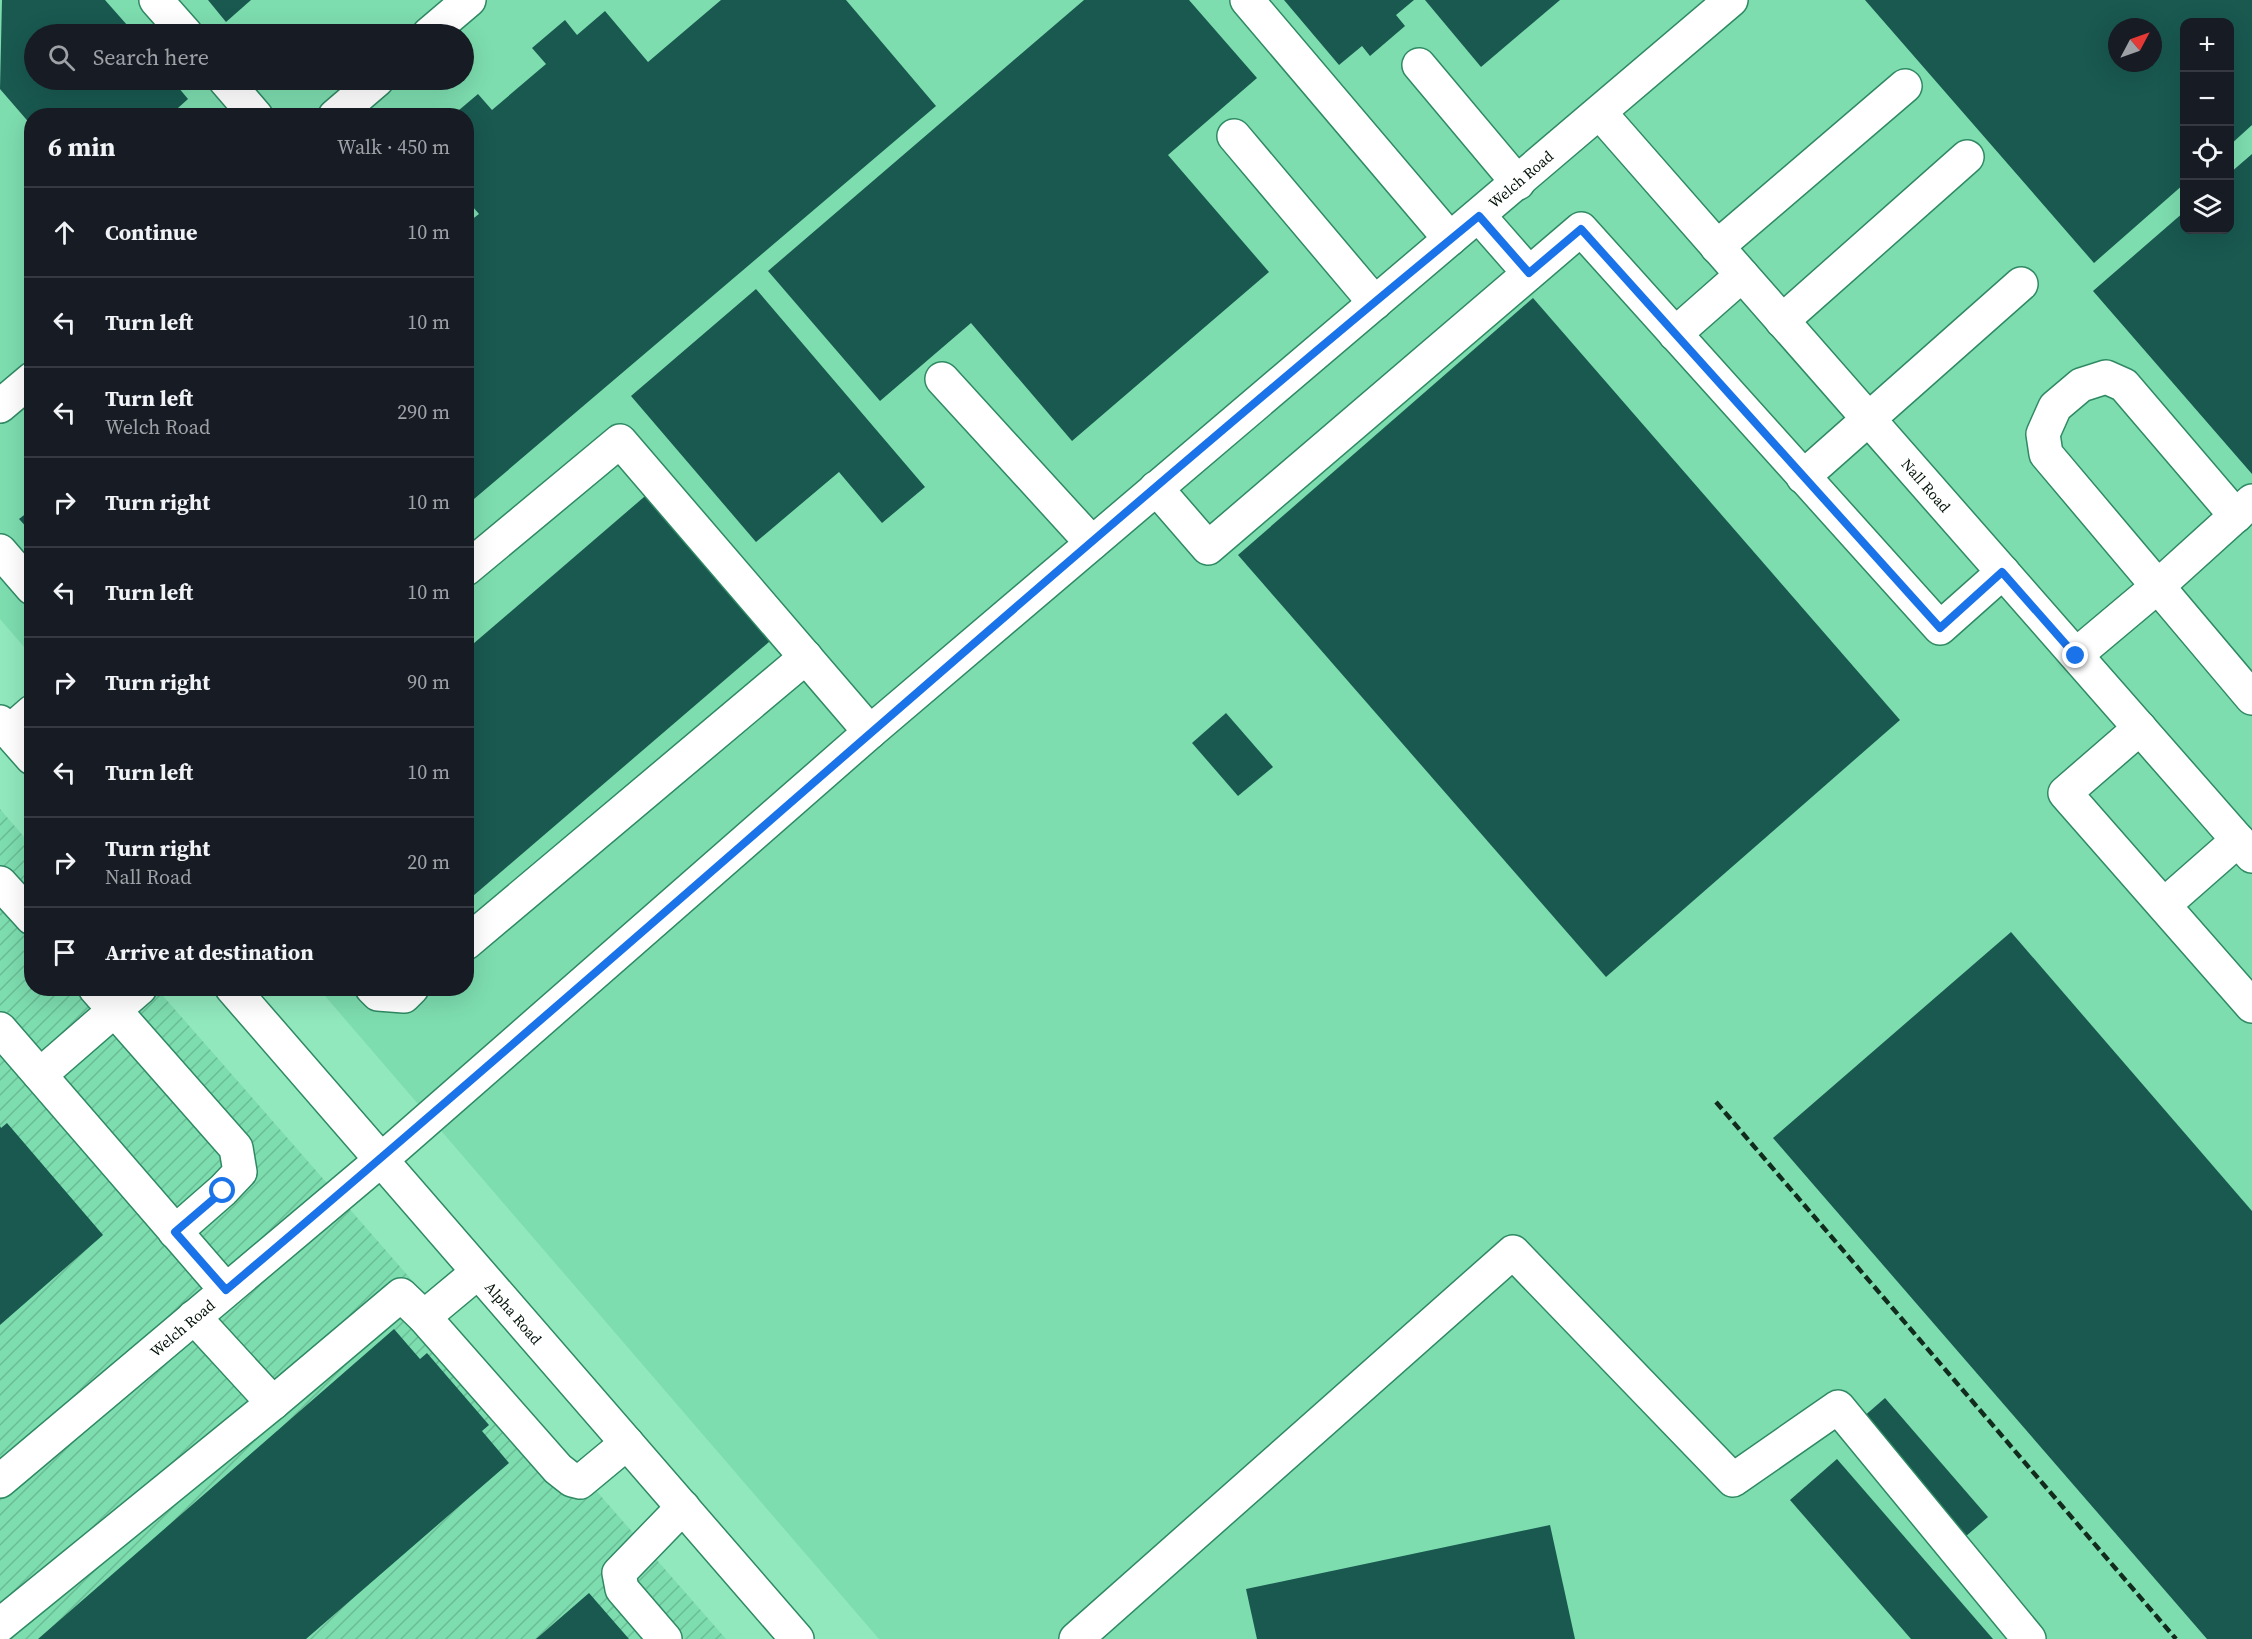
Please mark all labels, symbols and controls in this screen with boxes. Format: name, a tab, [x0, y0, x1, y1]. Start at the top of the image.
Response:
north arrow	[2108, 18, 2162, 72]
map controls	[2180, 18, 2234, 234]
button: +	[2180, 18, 2234, 72]
search box	[24, 24, 474, 90]
icon: search	[45, 41, 78, 74]
text: Search here	[93, 42, 209, 72]
button: −	[2180, 72, 2234, 126]
button: locate	[2180, 126, 2234, 180]
text: 6 min	[48, 129, 115, 165]
text: Walk · 450 m	[337, 133, 450, 161]
street label: Welch Road	[1484, 145, 1558, 212]
button: layers	[2180, 180, 2234, 234]
icon: ahead	[48, 216, 81, 249]
text: Continue	[105, 217, 198, 247]
text: 10 m	[407, 218, 450, 246]
icon: left	[48, 306, 81, 339]
text: Turn left	[105, 307, 193, 337]
text: 10 m	[407, 308, 450, 336]
text: Turn left	[105, 383, 193, 413]
icon: left	[48, 396, 81, 429]
text: 290 m	[397, 398, 450, 426]
text: Welch Road	[105, 413, 210, 441]
street label: Nall Road	[1897, 454, 1956, 517]
icon: right	[48, 486, 81, 519]
text: Turn right	[105, 487, 210, 517]
text: 10 m	[407, 488, 450, 516]
icon: left	[48, 576, 81, 609]
text: Turn left	[105, 577, 193, 607]
text: 10 m	[407, 578, 450, 606]
route end	[2062, 642, 2088, 668]
icon: right	[48, 666, 81, 699]
text: Turn right	[105, 667, 210, 697]
text: 90 m	[407, 668, 450, 696]
icon: left	[48, 756, 81, 789]
text: Turn left	[105, 757, 193, 787]
text: 10 m	[407, 758, 450, 786]
text: Turn right	[105, 833, 210, 863]
icon: right	[48, 846, 81, 879]
text: 20 m	[407, 848, 450, 876]
text: Nall Road	[105, 863, 192, 891]
icon: arrive	[48, 936, 81, 969]
text: Arrive at destination	[105, 937, 314, 967]
route start	[209, 1177, 235, 1203]
street label: Alpha Road	[481, 1277, 547, 1349]
street label: Welch Road	[145, 1294, 219, 1361]

